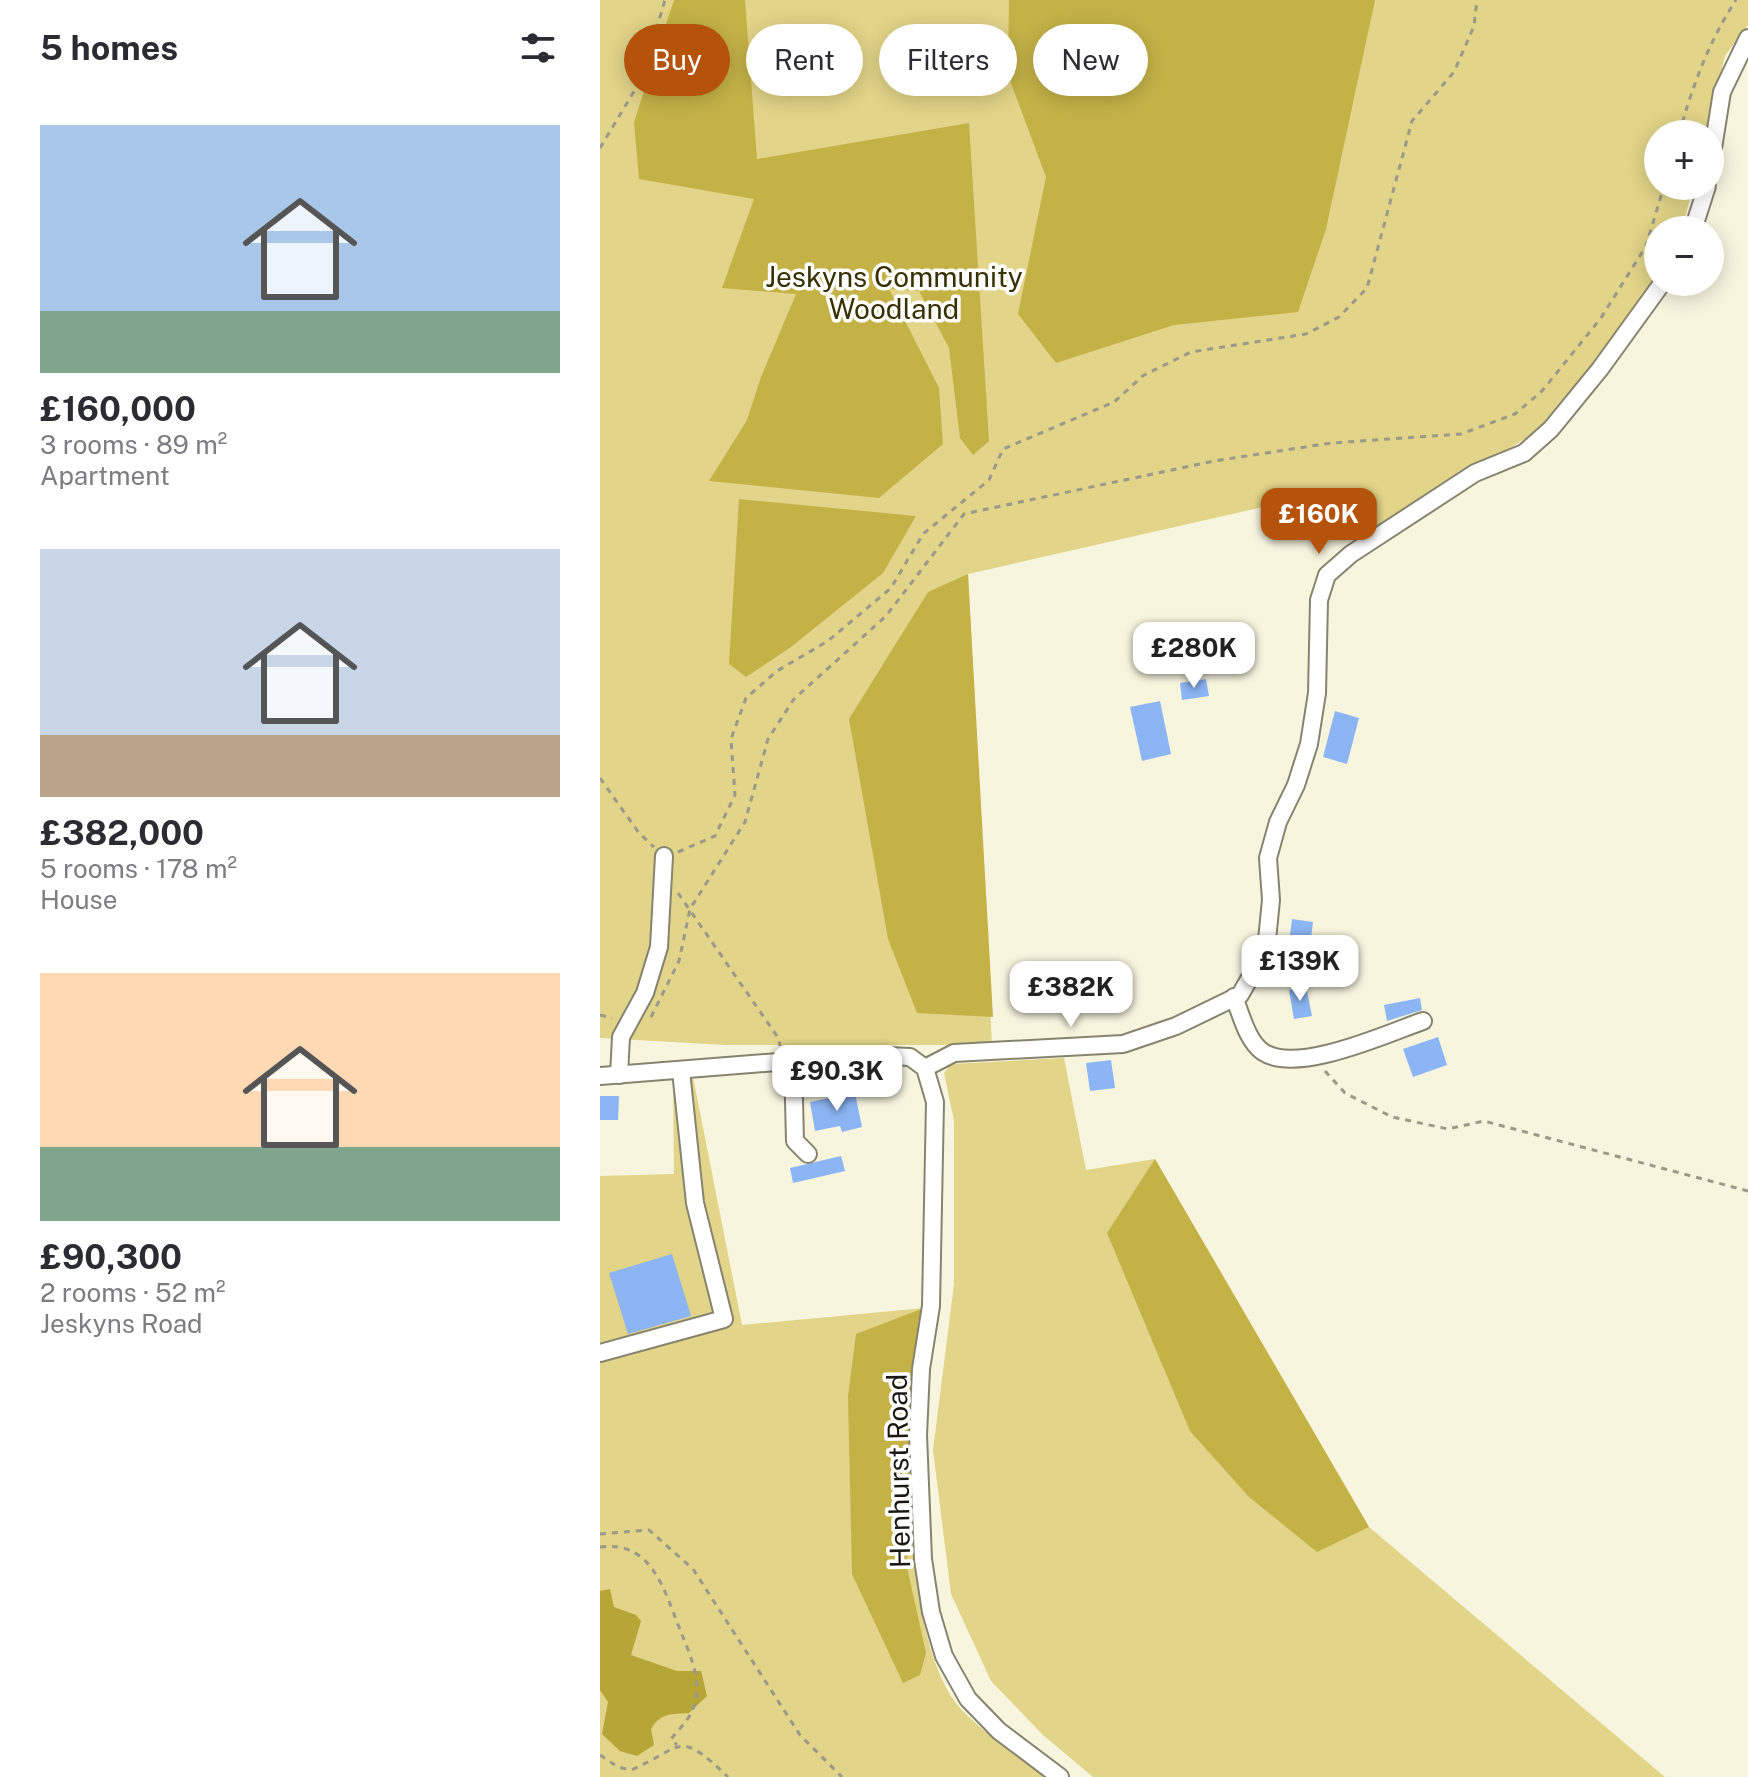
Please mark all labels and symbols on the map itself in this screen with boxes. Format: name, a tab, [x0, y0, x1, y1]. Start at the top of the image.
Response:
park label: Jeskyns Community Woodland	[765, 260, 1023, 325]
pin: £160K	[1263, 488, 1375, 556]
pin: £280K	[1138, 622, 1250, 690]
pin: £139K	[1244, 935, 1356, 1003]
pin: £382K	[1015, 961, 1127, 1029]
pin: £90.3K	[772, 1045, 902, 1113]
street label: Henhurst Road	[880, 1373, 916, 1569]

